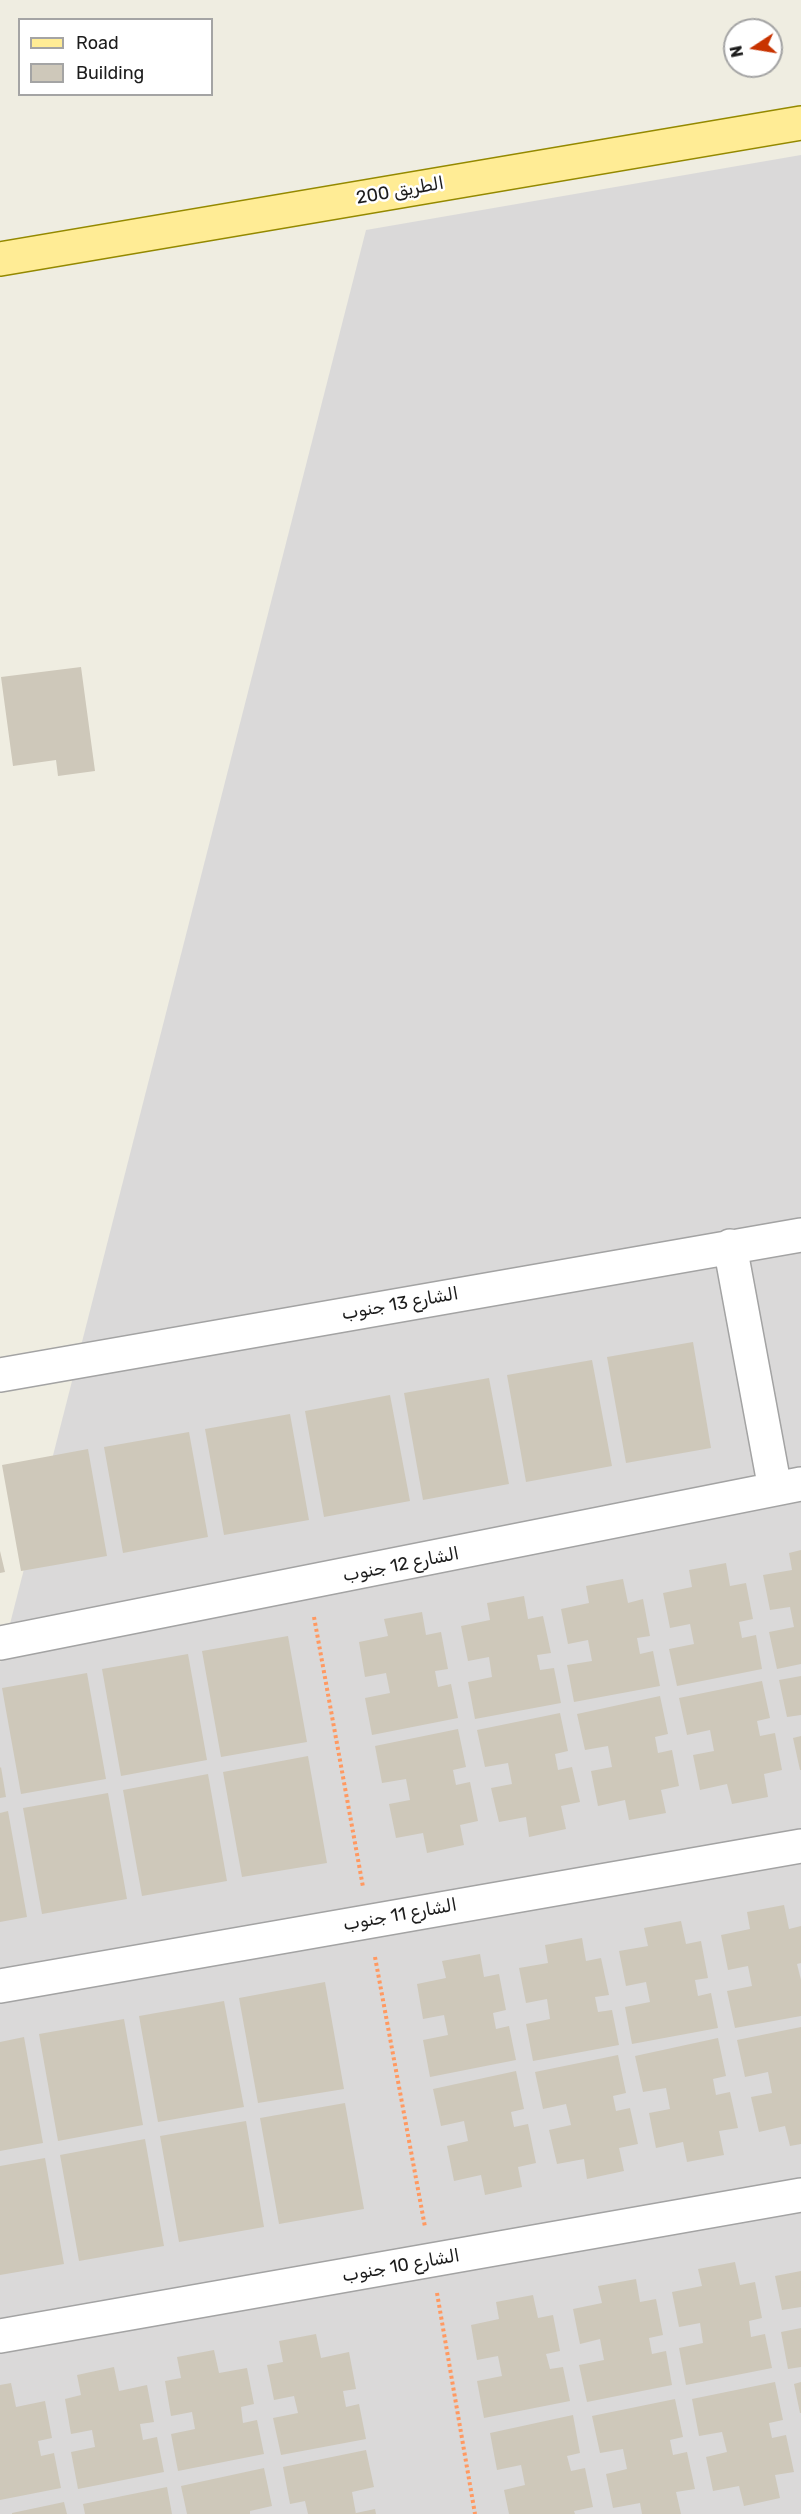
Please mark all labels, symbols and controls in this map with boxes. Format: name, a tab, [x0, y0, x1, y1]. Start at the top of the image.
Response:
legend	[18, 18, 213, 96]
north arrow	[723, 18, 783, 78]
text: Road	[76, 32, 119, 54]
text: N	[726, 44, 747, 59]
text: Building	[76, 62, 144, 84]
street label: الطريق 200	[355, 173, 445, 209]
street label: الشارع 13 جنوب	[340, 1283, 460, 1325]
street label: الشارع 12 جنوب	[341, 1543, 461, 1587]
street label: الشارع 11 جنوب	[341, 1894, 459, 1936]
street label: الشارع 10 جنوب	[341, 2245, 461, 2287]

